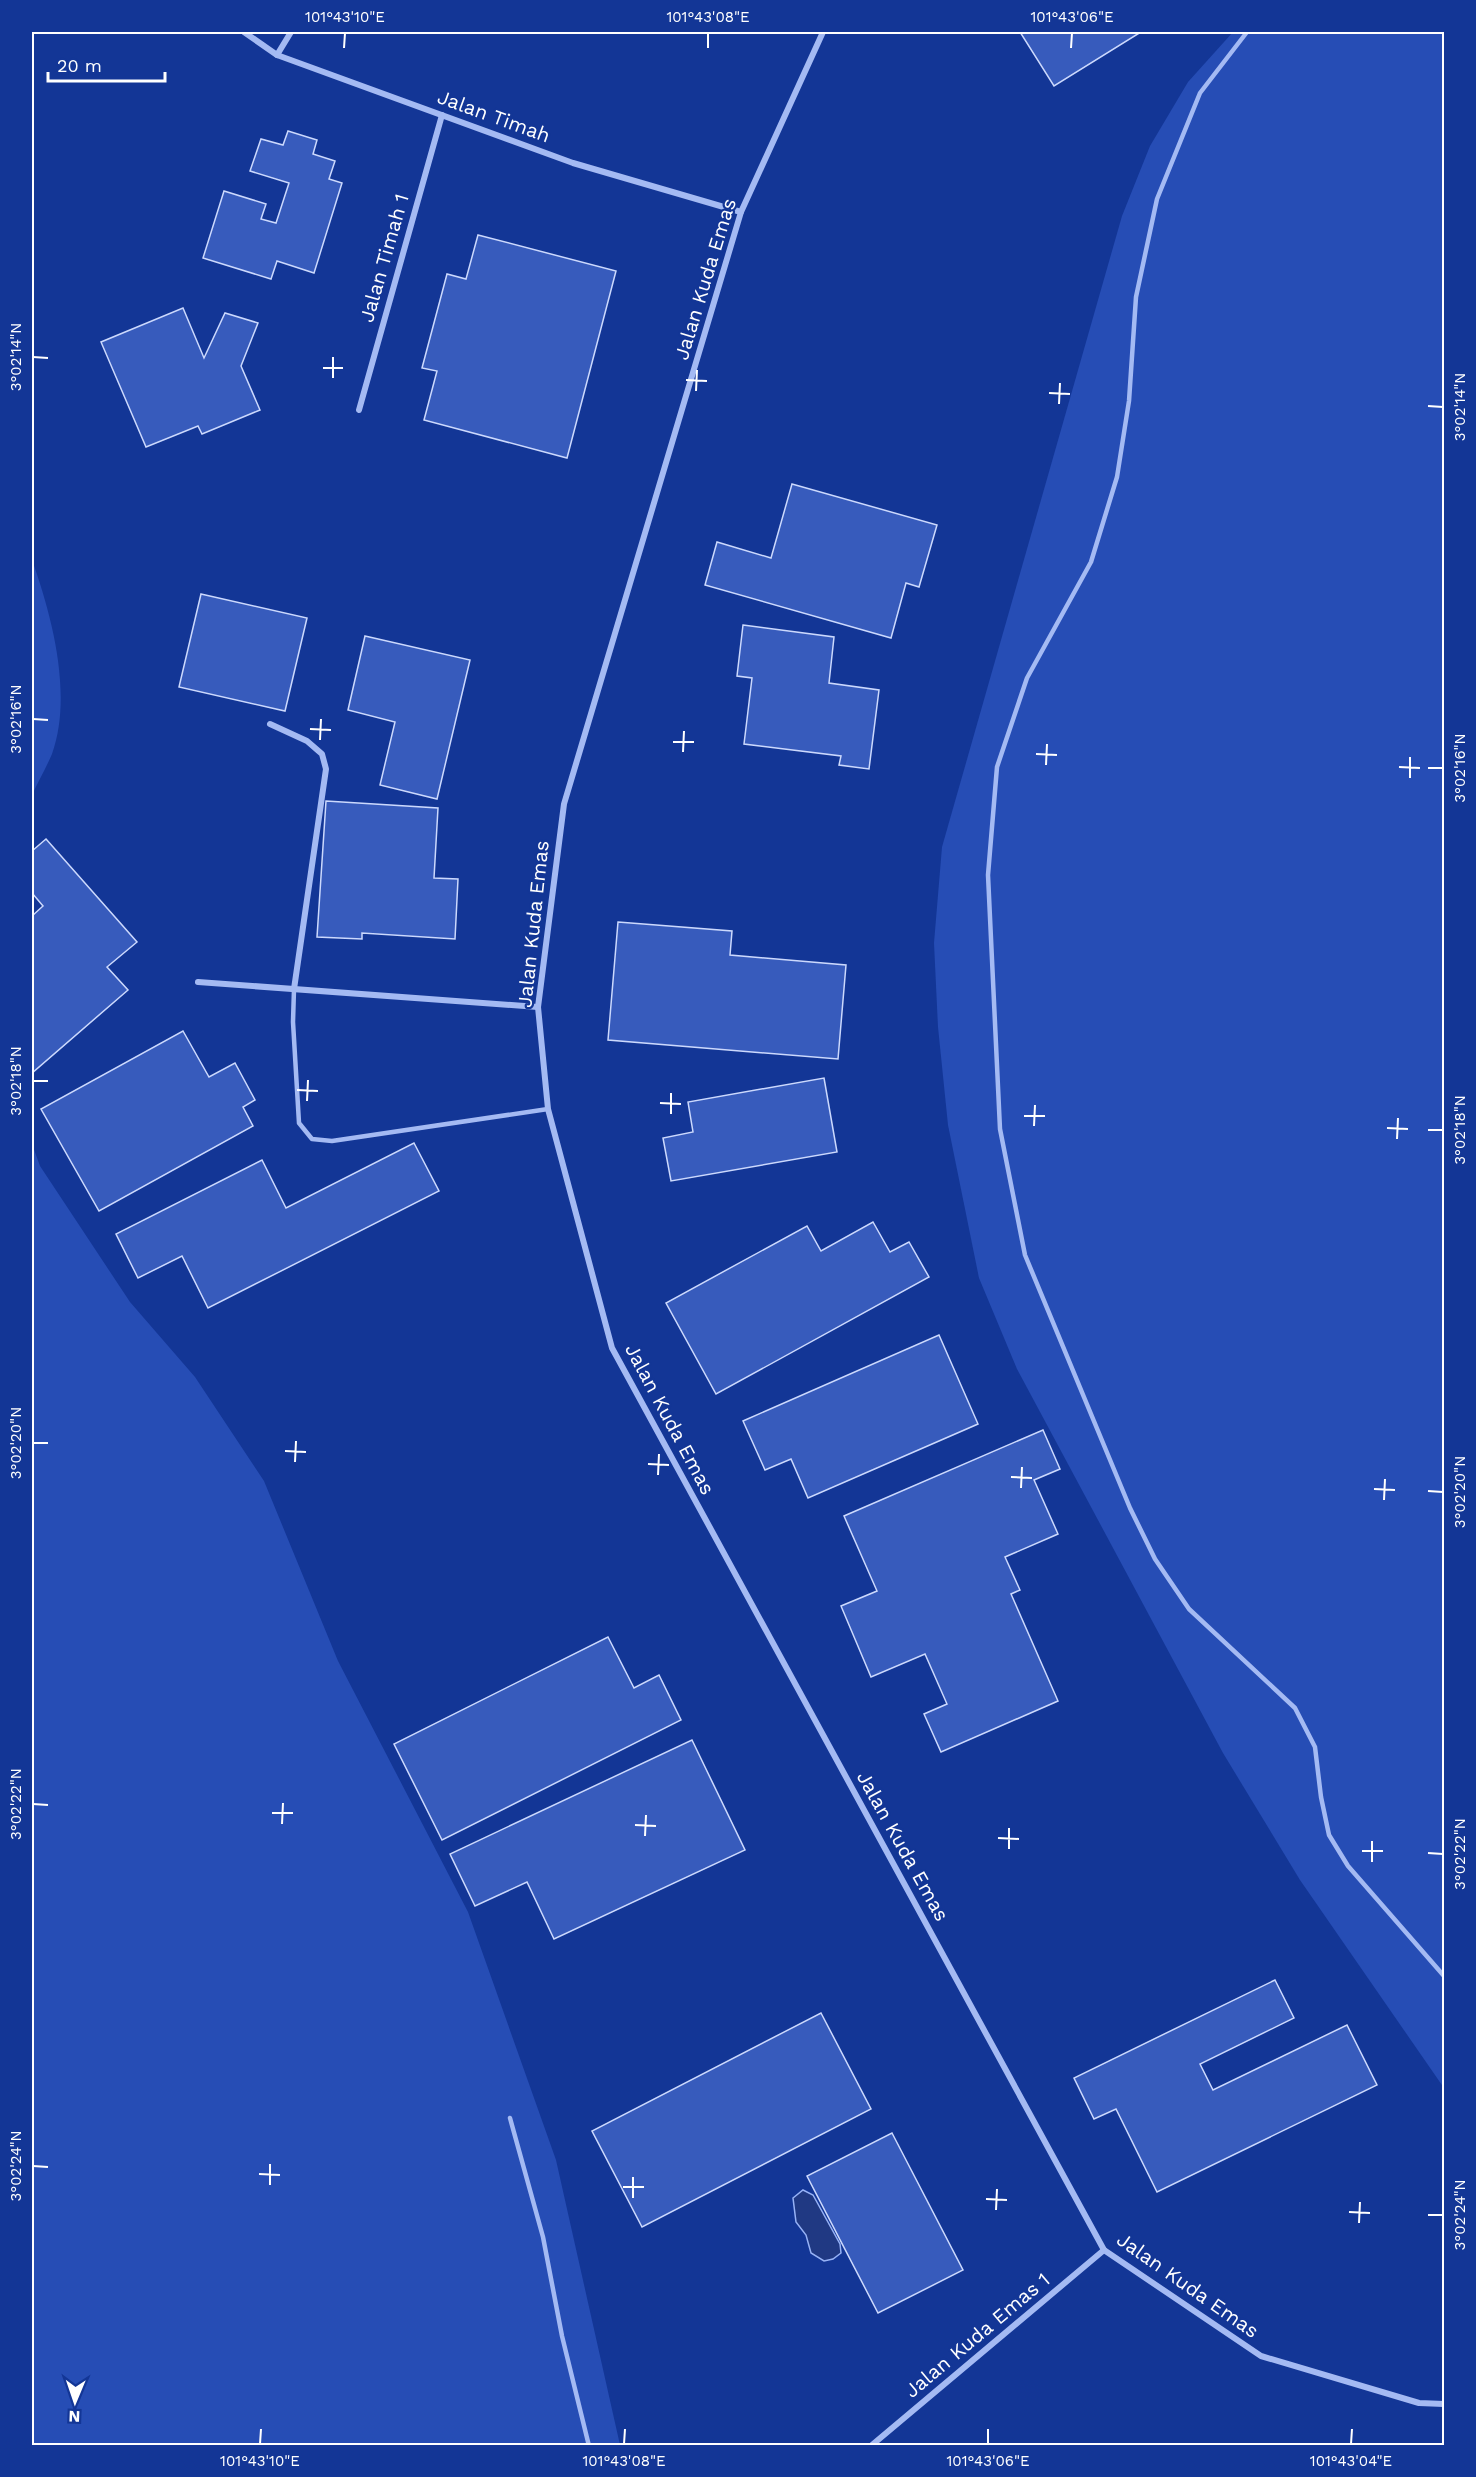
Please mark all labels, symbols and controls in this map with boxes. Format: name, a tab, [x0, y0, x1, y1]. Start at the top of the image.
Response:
text: 101°43'10"E	[305, 8, 385, 26]
text: 101°43'08"E	[666, 8, 750, 26]
text: 101°43'06"E	[1030, 8, 1114, 26]
scale bar	[48, 45, 165, 83]
text: 20 m	[57, 55, 102, 76]
street label: Jalan Timah	[434, 85, 554, 147]
street label: Jalan Timah 1	[354, 191, 414, 325]
street label: Jalan Kuda Emas	[669, 195, 741, 363]
text: 3°02'14"N	[7, 323, 25, 391]
text: 3°02'14"N	[1451, 373, 1469, 441]
text: 3°02'16"N	[7, 684, 25, 754]
text: 3°02'16"N	[1451, 733, 1469, 803]
street label: Jalan Kuda Emas	[512, 839, 554, 1009]
text: 3°02'18"N	[7, 1046, 25, 1116]
text: 3°02'18"N	[1451, 1095, 1469, 1165]
street label: Jalan Kuda Emas	[620, 1339, 720, 1499]
text: 3°02'20"N	[7, 1407, 25, 1479]
text: 3°02'20"N	[1451, 1456, 1469, 1528]
street label: Jalan Kuda Emas	[852, 1767, 954, 1925]
text: 3°02'22"N	[7, 1768, 25, 1840]
text: 3°02'22"N	[1451, 1818, 1469, 1890]
text: 3°02'24"N	[7, 2131, 25, 2202]
text: 3°02'24"N	[1451, 2180, 1469, 2251]
street label: Jalan Kuda Emas	[1112, 2227, 1264, 2343]
street label: Jalan Kuda Emas 1	[900, 2267, 1054, 2403]
north arrow	[45, 2372, 105, 2432]
text: N	[68, 2407, 81, 2426]
text: 101°43'10"E	[220, 2452, 300, 2470]
text: 101°43'08"E	[582, 2452, 666, 2470]
text: 101°43'06"E	[946, 2452, 1030, 2470]
text: 101°43'04"E	[1310, 2452, 1392, 2470]

